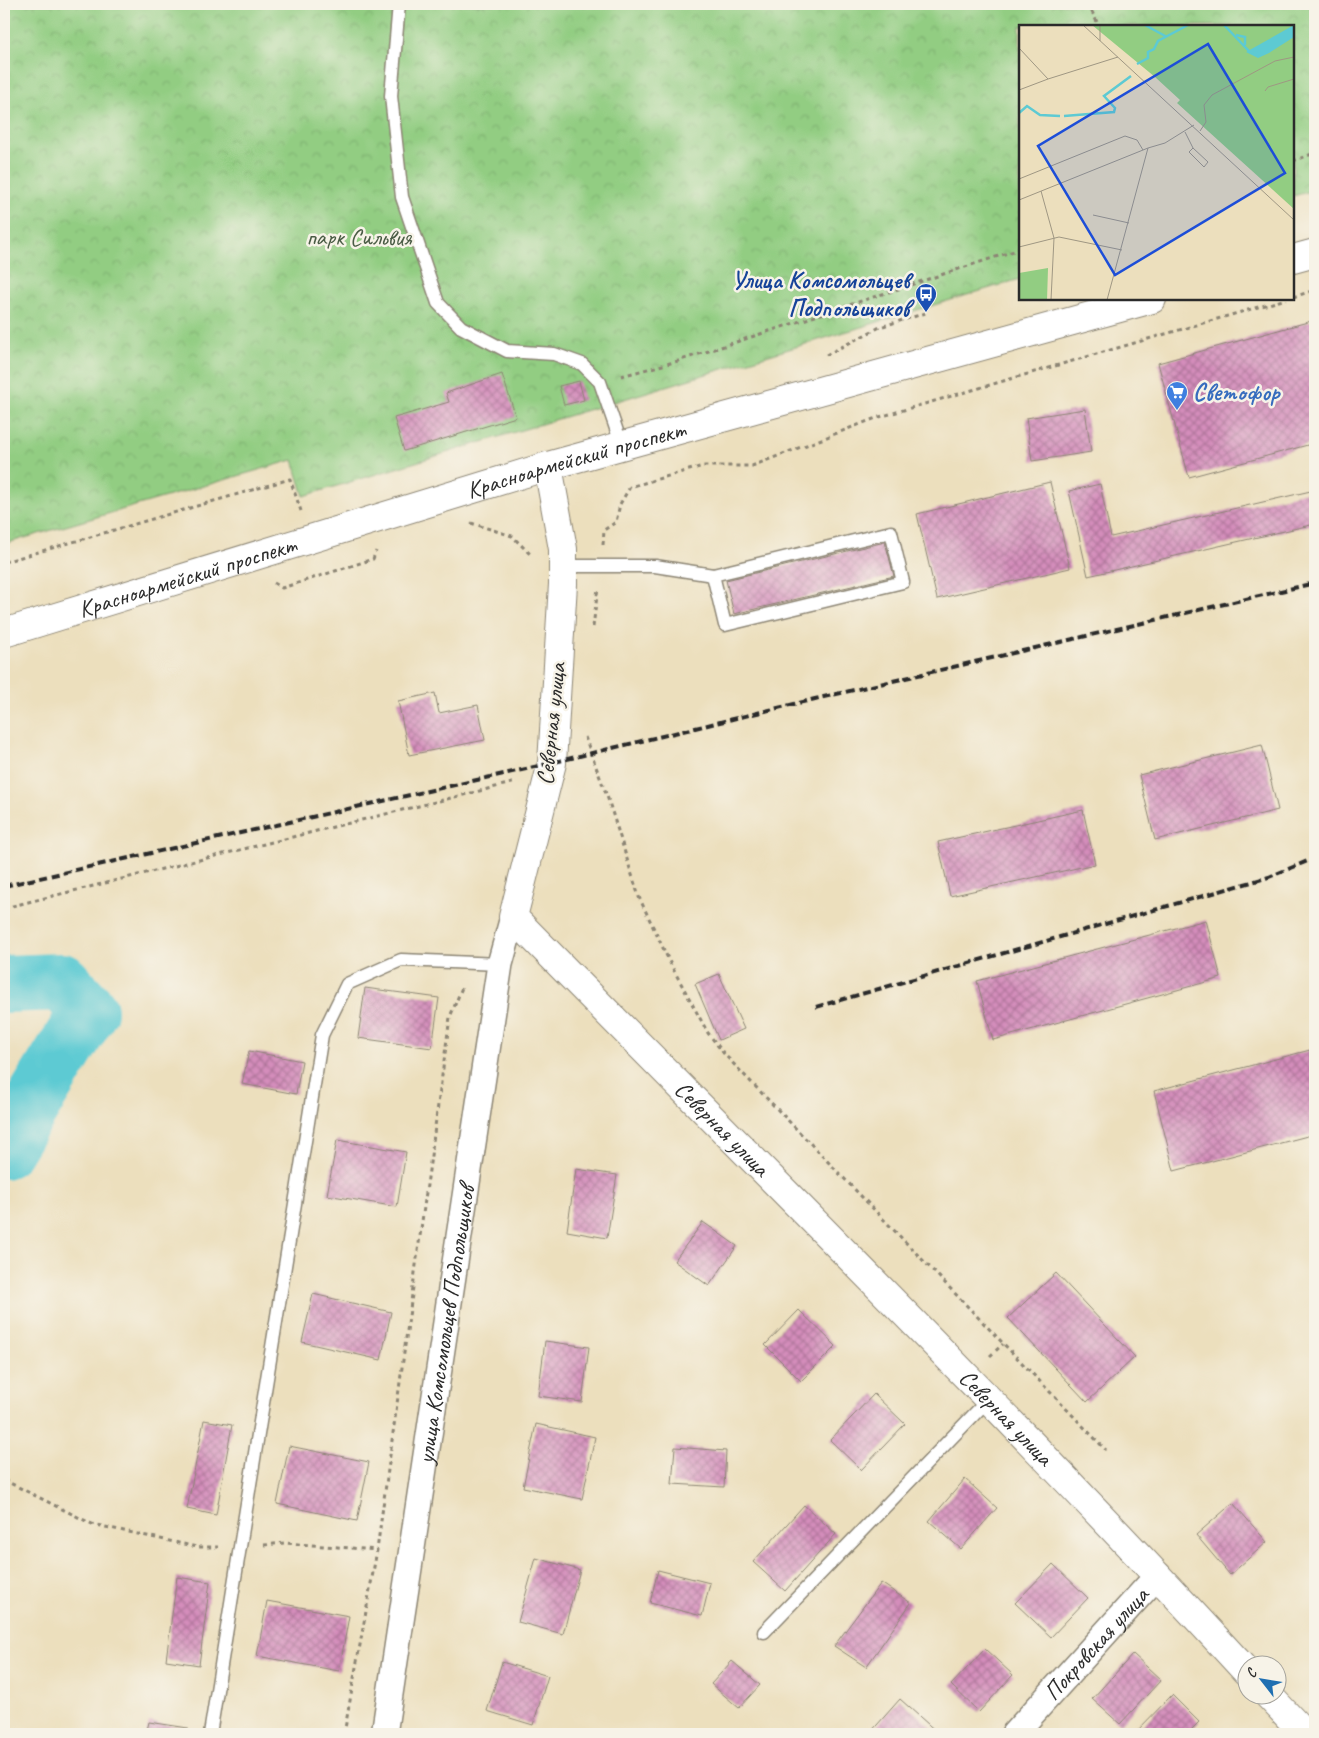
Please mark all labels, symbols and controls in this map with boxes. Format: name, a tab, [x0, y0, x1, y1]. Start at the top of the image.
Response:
inset map	[1019, 25, 1294, 300]
park label: парк Сильвия	[306, 222, 413, 252]
place label: Улица Комсомольцев Подпольщиков	[732, 265, 915, 323]
bus stop icon: Улица Комсомольцев Подпольщиков	[914, 282, 938, 313]
place label: Светофор	[1193, 377, 1281, 407]
supermarket icon: Светофор	[1165, 380, 1189, 411]
street label: Красноармейский проспект	[463, 413, 690, 505]
street label: Красноармейский проспект	[75, 529, 301, 624]
street label: Северная улица	[530, 660, 572, 787]
street label: Северная улица	[668, 1074, 777, 1184]
street label: улица Комсомольцев Подпольщиков	[410, 1178, 482, 1468]
street label: Северная улица	[953, 1363, 1061, 1473]
street label: Покровская улица	[1037, 1580, 1156, 1706]
north arrow	[1236, 1656, 1286, 1706]
text: С	[1242, 1664, 1261, 1681]

